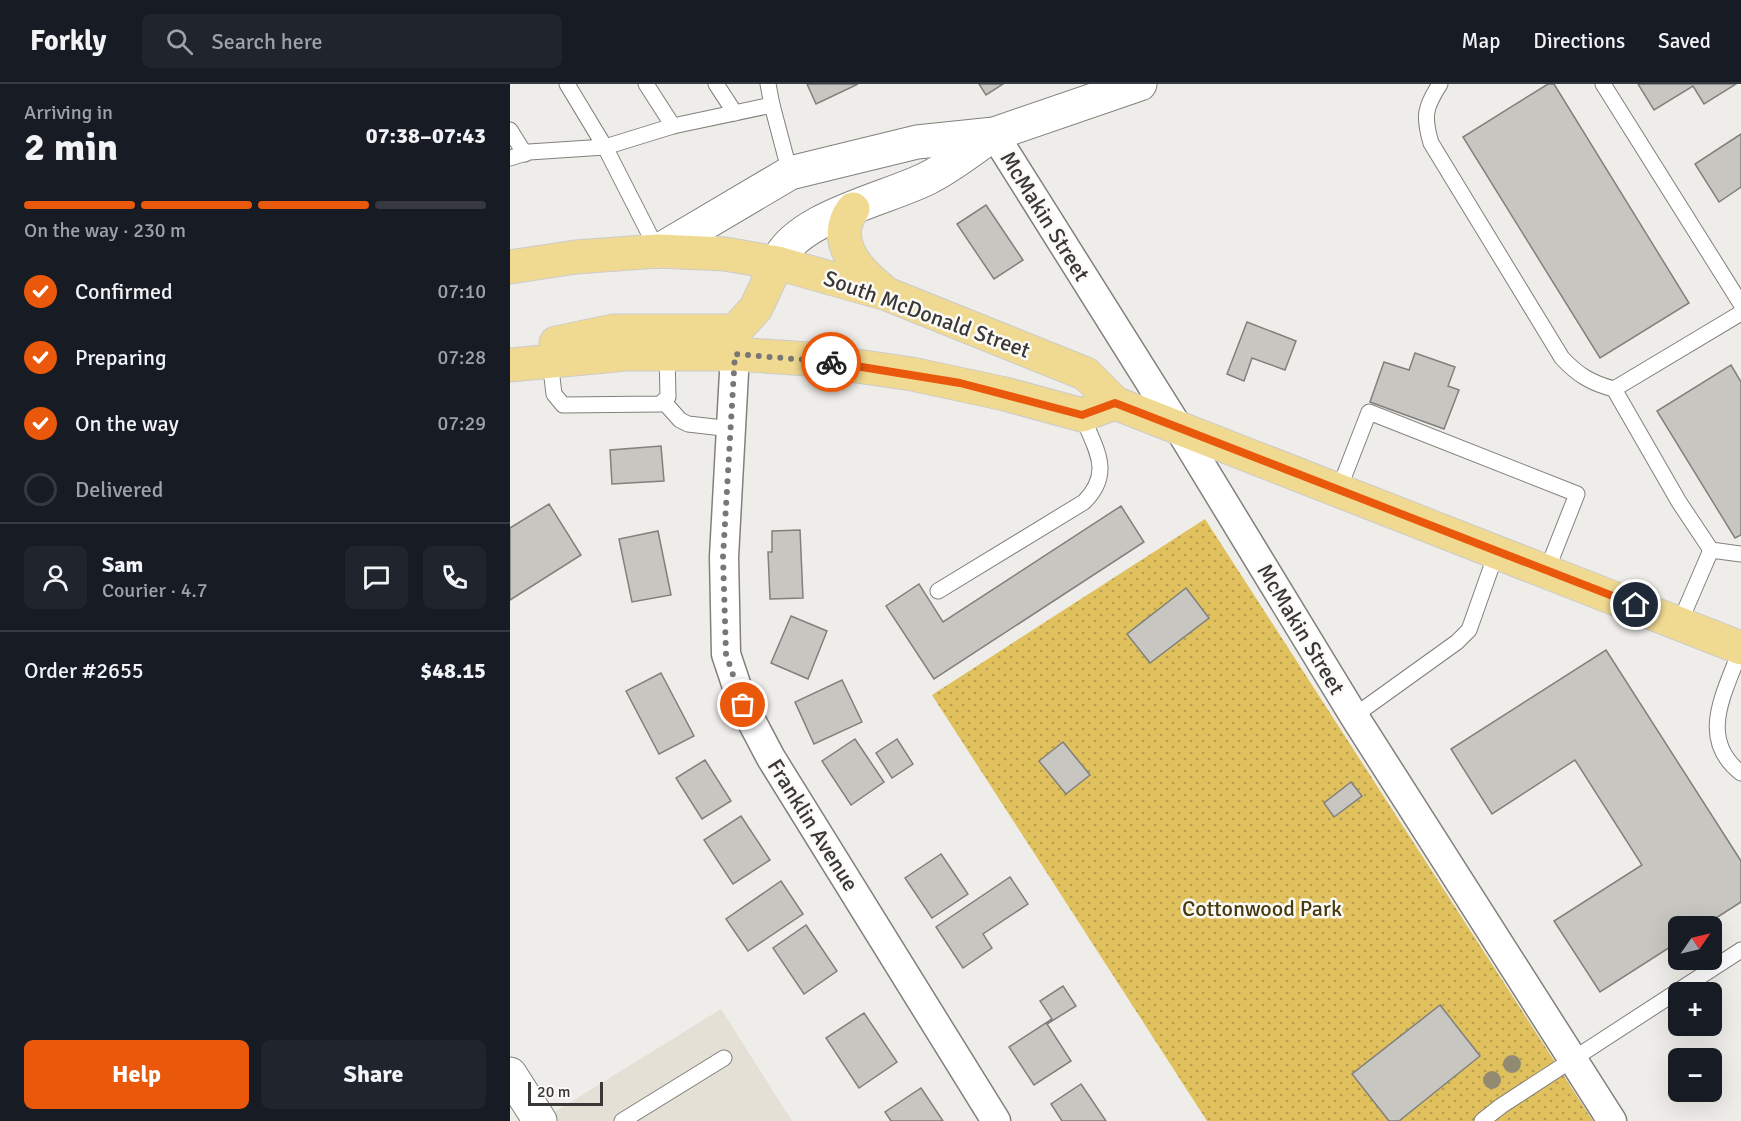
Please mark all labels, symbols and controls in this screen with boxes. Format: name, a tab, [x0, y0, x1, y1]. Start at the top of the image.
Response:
search box	[142, 14, 562, 68]
text: Forkly	[30, 24, 106, 58]
icon: search	[163, 25, 196, 58]
text: Search here	[211, 28, 322, 55]
text: Map	[1462, 28, 1500, 54]
text: Directions	[1533, 28, 1625, 54]
text: Saved	[1658, 28, 1711, 54]
text: Arriving in	[24, 100, 113, 125]
text: 07:38–07:43	[366, 122, 486, 149]
text: 2 min	[24, 123, 118, 171]
street label: McMakin Street	[994, 146, 1096, 286]
text: On the way · 230 m	[24, 218, 186, 243]
street label: South McDonald Street	[820, 264, 1034, 364]
icon: check	[24, 275, 57, 308]
text: Confirmed	[75, 278, 173, 305]
text: 07:10	[437, 279, 486, 304]
courier	[801, 332, 861, 392]
icon: check	[24, 341, 57, 374]
text: Preparing	[75, 344, 167, 371]
text: 07:28	[437, 345, 486, 370]
icon: bike	[815, 346, 848, 379]
icon: check	[24, 407, 57, 440]
text: On the way	[75, 410, 179, 437]
text: 07:29	[437, 411, 486, 436]
text: Delivered	[75, 476, 163, 503]
button: person	[24, 546, 87, 609]
button: chat	[345, 546, 408, 609]
button: phone	[423, 546, 486, 609]
text: Sam	[102, 551, 143, 578]
street label: McMakin Street	[1251, 559, 1351, 700]
text: Courier · 4.7	[102, 578, 208, 603]
pin	[1610, 579, 1661, 630]
icon: home	[1619, 588, 1652, 621]
text: Order #2655	[24, 657, 144, 684]
text: $48.15	[420, 657, 486, 684]
pin	[717, 679, 768, 730]
icon: bag	[726, 688, 759, 721]
street label: Franklin Avenue	[762, 754, 864, 896]
park label: Cottonwood Park	[1182, 895, 1342, 922]
north arrow	[1668, 916, 1722, 970]
map controls	[1668, 916, 1722, 1102]
button: +	[1668, 982, 1722, 1036]
button: Help	[24, 1040, 249, 1109]
button: Share	[261, 1040, 486, 1109]
button: −	[1668, 1048, 1722, 1102]
scale bar	[528, 1079, 603, 1106]
text: 20 m	[537, 1082, 571, 1102]

